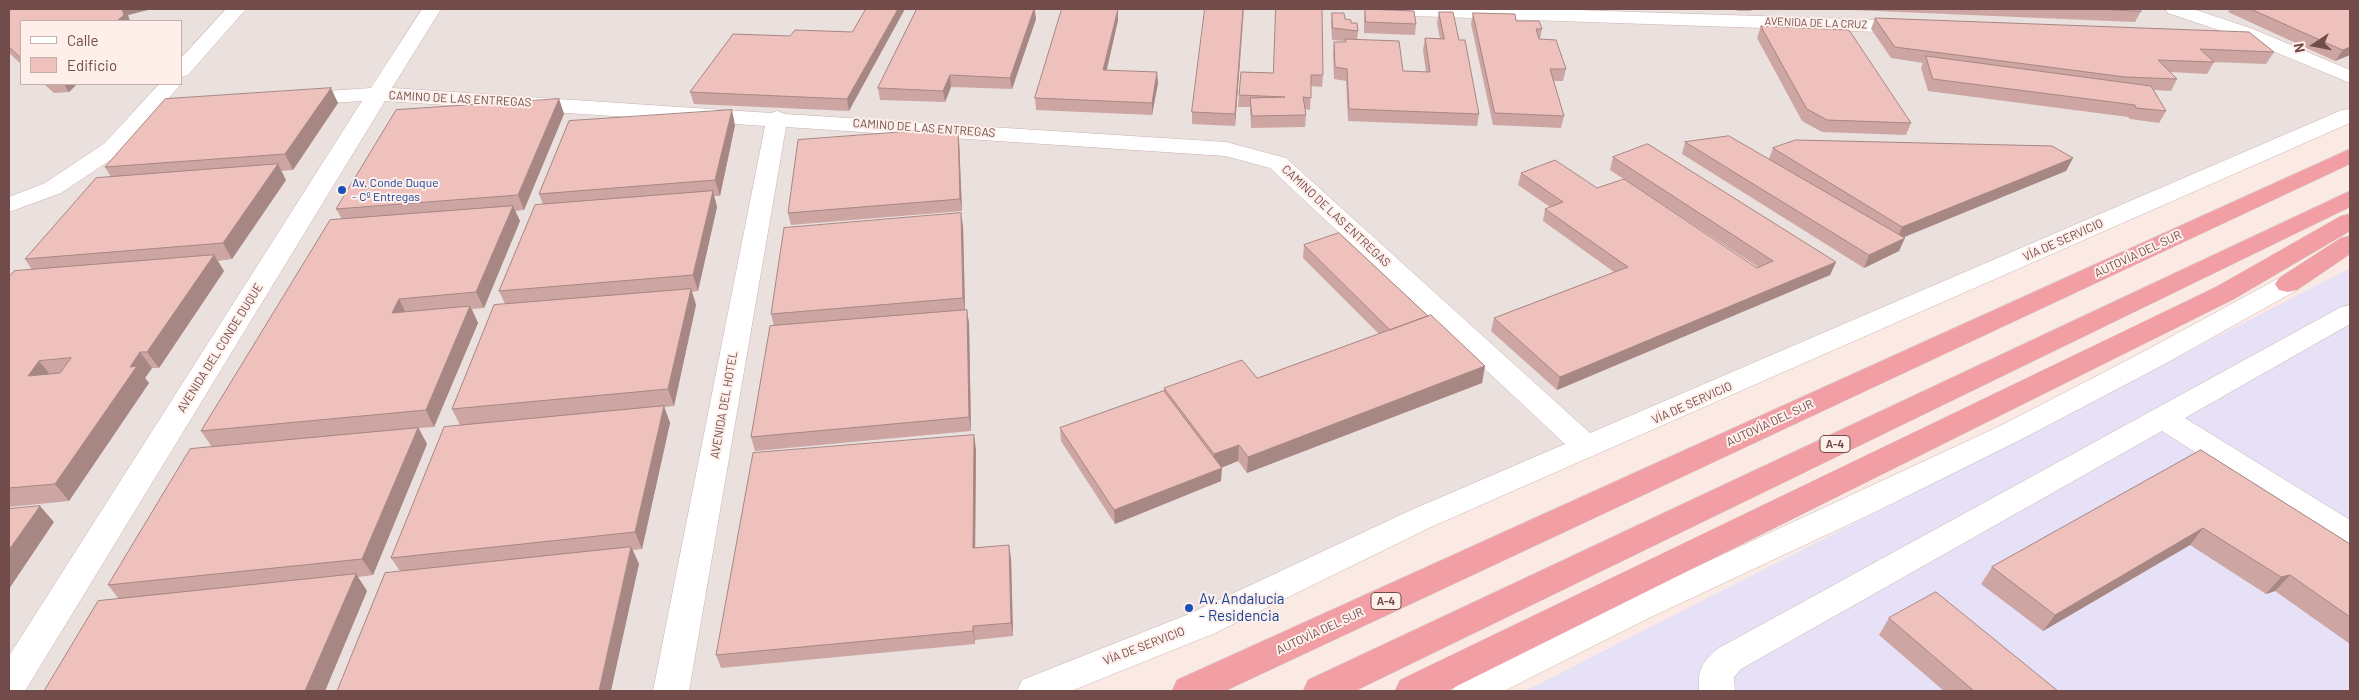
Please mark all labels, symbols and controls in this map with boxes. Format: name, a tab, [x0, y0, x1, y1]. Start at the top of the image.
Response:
street label: AVENIDA DE LA CRUZ	[1764, 15, 1868, 31]
legend	[20, 20, 182, 85]
north arrow	[2289, 20, 2339, 70]
text: Calle	[67, 31, 99, 49]
text: N	[2290, 42, 2308, 54]
text: Edificio	[67, 56, 117, 74]
street label: CAMINO DE LAS ENTREGAS	[388, 88, 532, 110]
street label: CAMINO DE LAS ENTREGAS	[852, 116, 996, 140]
street label: CAMINO DE LAS ENTREGAS	[1279, 162, 1393, 270]
place label: Av. Conde Duque - Cº Entregas	[352, 176, 439, 204]
marker: Av. Conde Duque - Cº Entregas	[336, 184, 348, 196]
street label: VÍA DE SERVICIO	[2021, 216, 2105, 264]
street label: AUTOVÍA DEL SUR	[2092, 228, 2184, 280]
street label: AVENIDA DEL CONDE DUQUE	[174, 281, 266, 415]
street label: AVENIDA DEL HOTEL	[707, 350, 741, 460]
street label: VÍA DE SERVICIO	[1650, 379, 1734, 427]
street label: AUTOVÍA DEL SUR	[1724, 397, 1816, 449]
road number: A-4	[1820, 436, 1850, 452]
place label: Av. Andalucía - Residencia	[1199, 590, 1284, 625]
road number: A-4	[1371, 592, 1401, 610]
marker: Av. Andalucía - Residencia	[1183, 602, 1195, 614]
street label: AUTOVÍA DEL SUR	[1274, 605, 1366, 657]
street label: VÍA DE SERVICIO	[1101, 624, 1187, 668]

